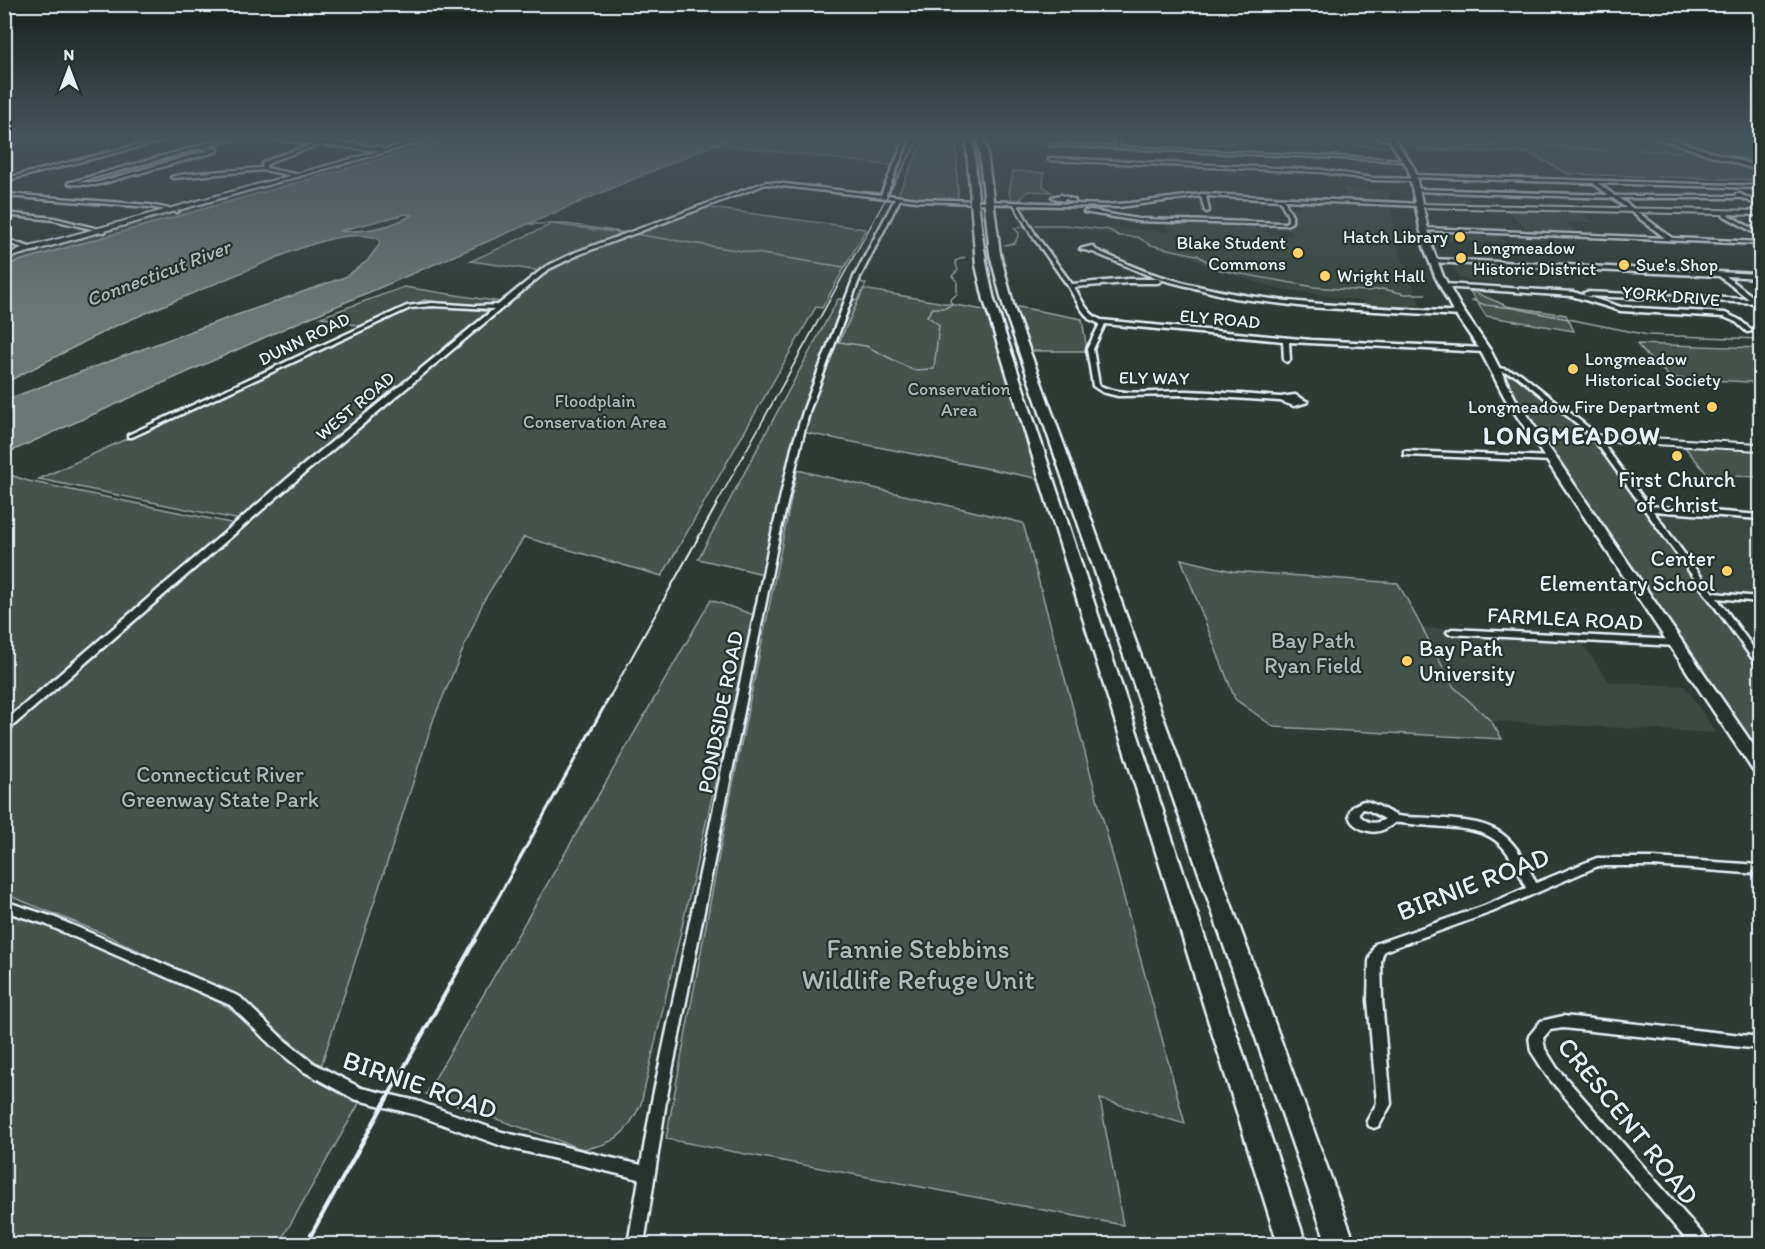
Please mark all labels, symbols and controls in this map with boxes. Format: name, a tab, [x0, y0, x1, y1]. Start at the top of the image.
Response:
north arrow	[39, 39, 99, 99]
text: N	[64, 45, 74, 64]
place label: Hatch Library	[1343, 226, 1449, 248]
marker: Hatch Library	[1453, 230, 1467, 244]
place label: Blake Student Commons	[1176, 232, 1286, 275]
water label: Connecticut River	[83, 234, 236, 312]
place label: Longmeadow Historic District	[1473, 237, 1596, 280]
marker: Blake Student Commons	[1291, 246, 1305, 260]
marker: Longmeadow Historic District	[1454, 251, 1468, 265]
place label: Sue's Shop	[1636, 254, 1718, 276]
marker: Sue's Shop	[1617, 258, 1631, 272]
place label: Wright Hall	[1337, 265, 1425, 287]
marker: Wright Hall	[1318, 269, 1332, 283]
street label: YORK DRIVE	[1621, 281, 1721, 311]
street label: ELY ROAD	[1179, 305, 1261, 333]
street label: DUNN ROAD	[255, 307, 353, 371]
place label: Longmeadow Historical Society	[1585, 348, 1721, 391]
marker: Longmeadow Historical Society	[1566, 362, 1580, 376]
street label: ELY WAY	[1119, 366, 1190, 390]
street label: WEST ROAD	[311, 367, 399, 445]
park label: Conservation Area	[907, 378, 1011, 421]
park label: Floodplain Conservation Area	[523, 390, 668, 433]
place label: Longmeadow Fire Department	[1468, 396, 1700, 418]
marker: Longmeadow Fire Department	[1705, 400, 1719, 414]
district label: LONGMEADOW	[1483, 421, 1661, 450]
marker: First Church of Christ	[1670, 449, 1684, 463]
place label: First Church of Christ	[1618, 466, 1736, 518]
place label: Center Elementary School	[1540, 545, 1715, 597]
marker: Center Elementary School	[1720, 564, 1734, 578]
street label: FARMLEA ROAD	[1486, 601, 1644, 636]
park label: Bay Path Ryan Field	[1264, 627, 1362, 679]
street label: PONDSIDE ROAD	[691, 628, 750, 796]
place label: Bay Path University	[1419, 635, 1516, 687]
marker: Bay Path University	[1400, 654, 1414, 668]
park label: Connecticut River Greenway State Park	[121, 761, 319, 813]
street label: BIRNIE ROAD	[1392, 839, 1554, 928]
park label: Fannie Stebbins Wildlife Refuge Unit	[801, 932, 1035, 996]
street label: CRESCENT ROAD	[1551, 1030, 1706, 1211]
street label: BIRNIE ROAD	[339, 1043, 502, 1126]

